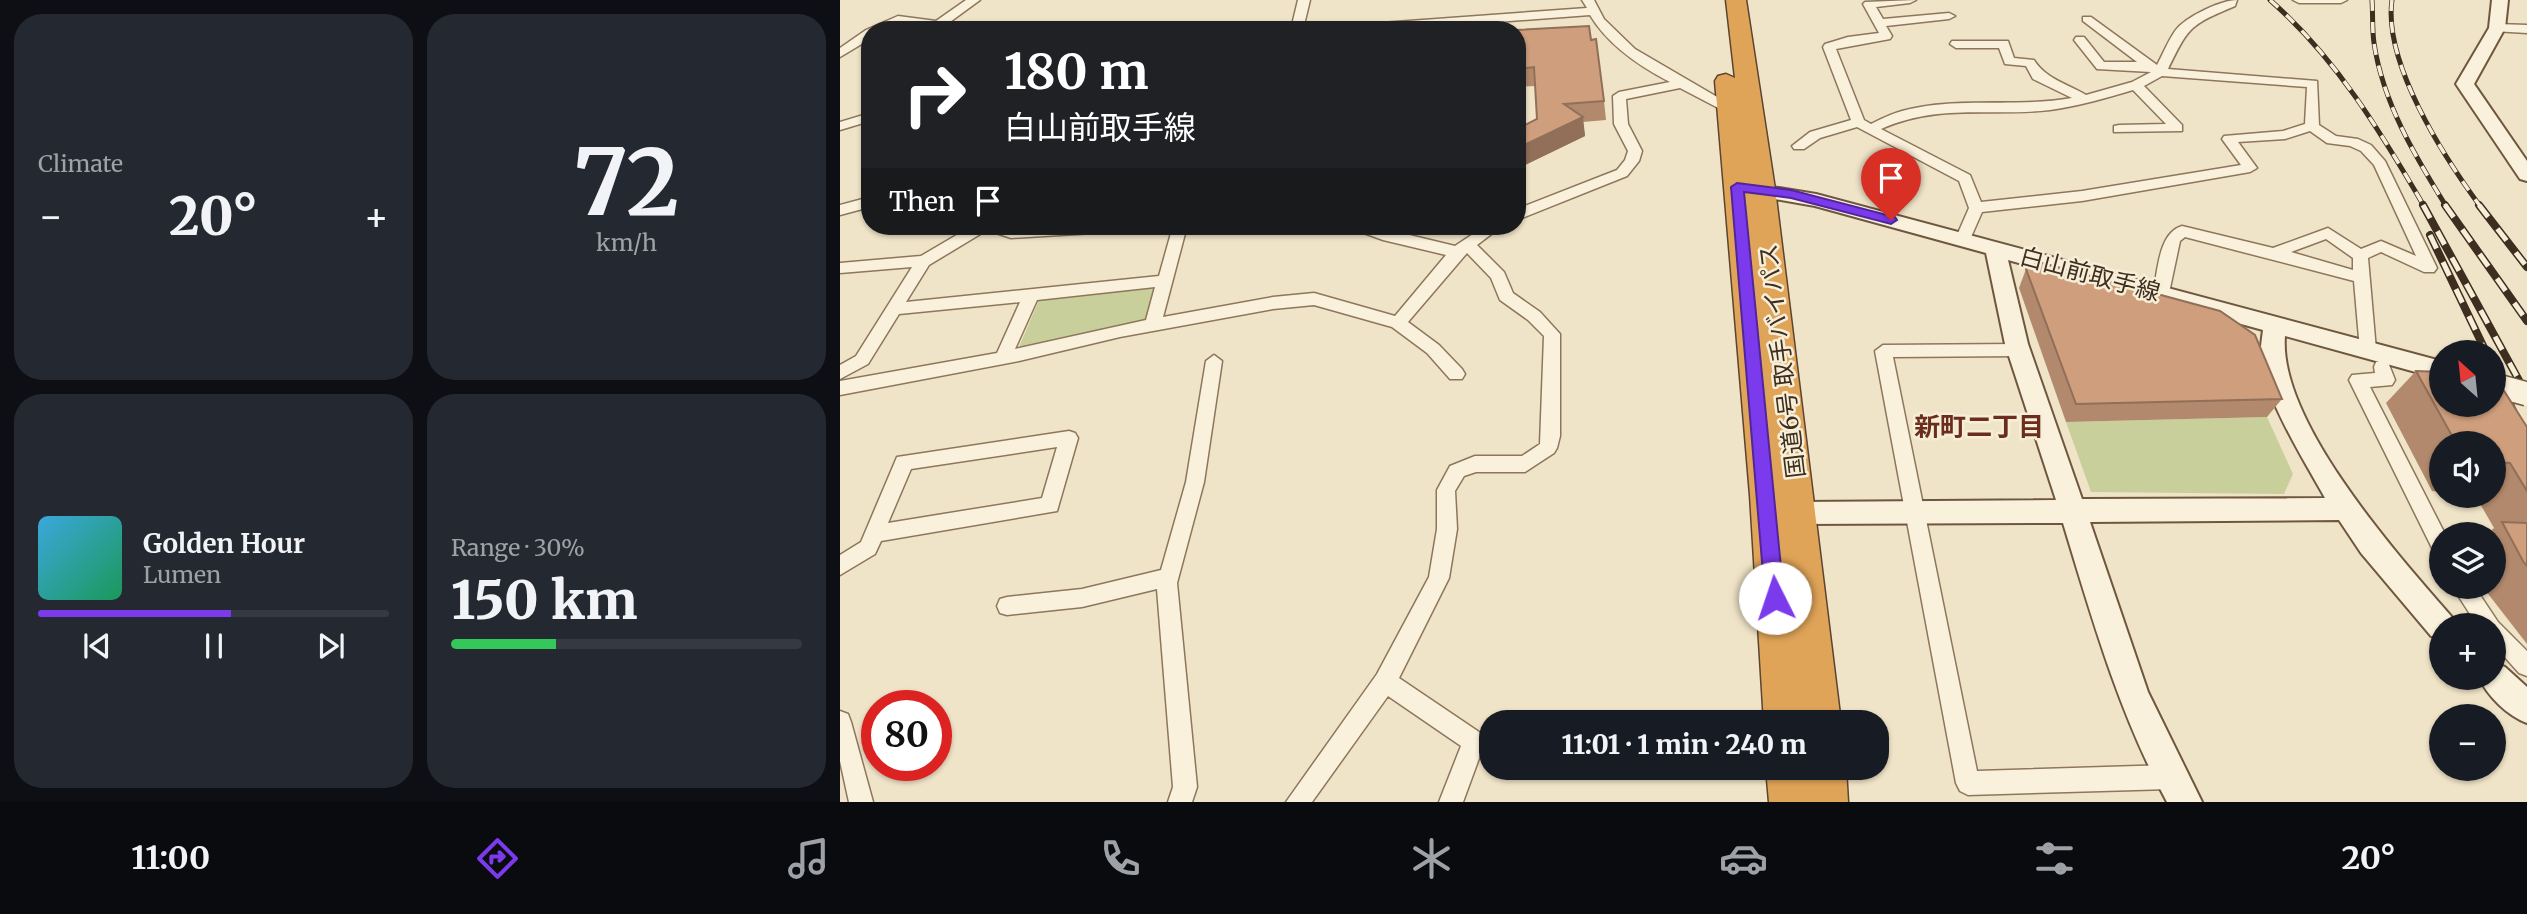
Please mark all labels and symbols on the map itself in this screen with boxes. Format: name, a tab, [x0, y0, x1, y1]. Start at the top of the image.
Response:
pin	[1861, 148, 1921, 220]
street label: 白山前取手線	[2016, 240, 2164, 308]
street label: 国道6号 取手バイパス	[1752, 242, 1812, 480]
north arrow	[2429, 340, 2506, 416]
district label: 新町二丁目	[1914, 410, 2044, 443]
position arrow	[1738, 561, 1812, 635]
speed limit sign: 80	[861, 690, 952, 781]

